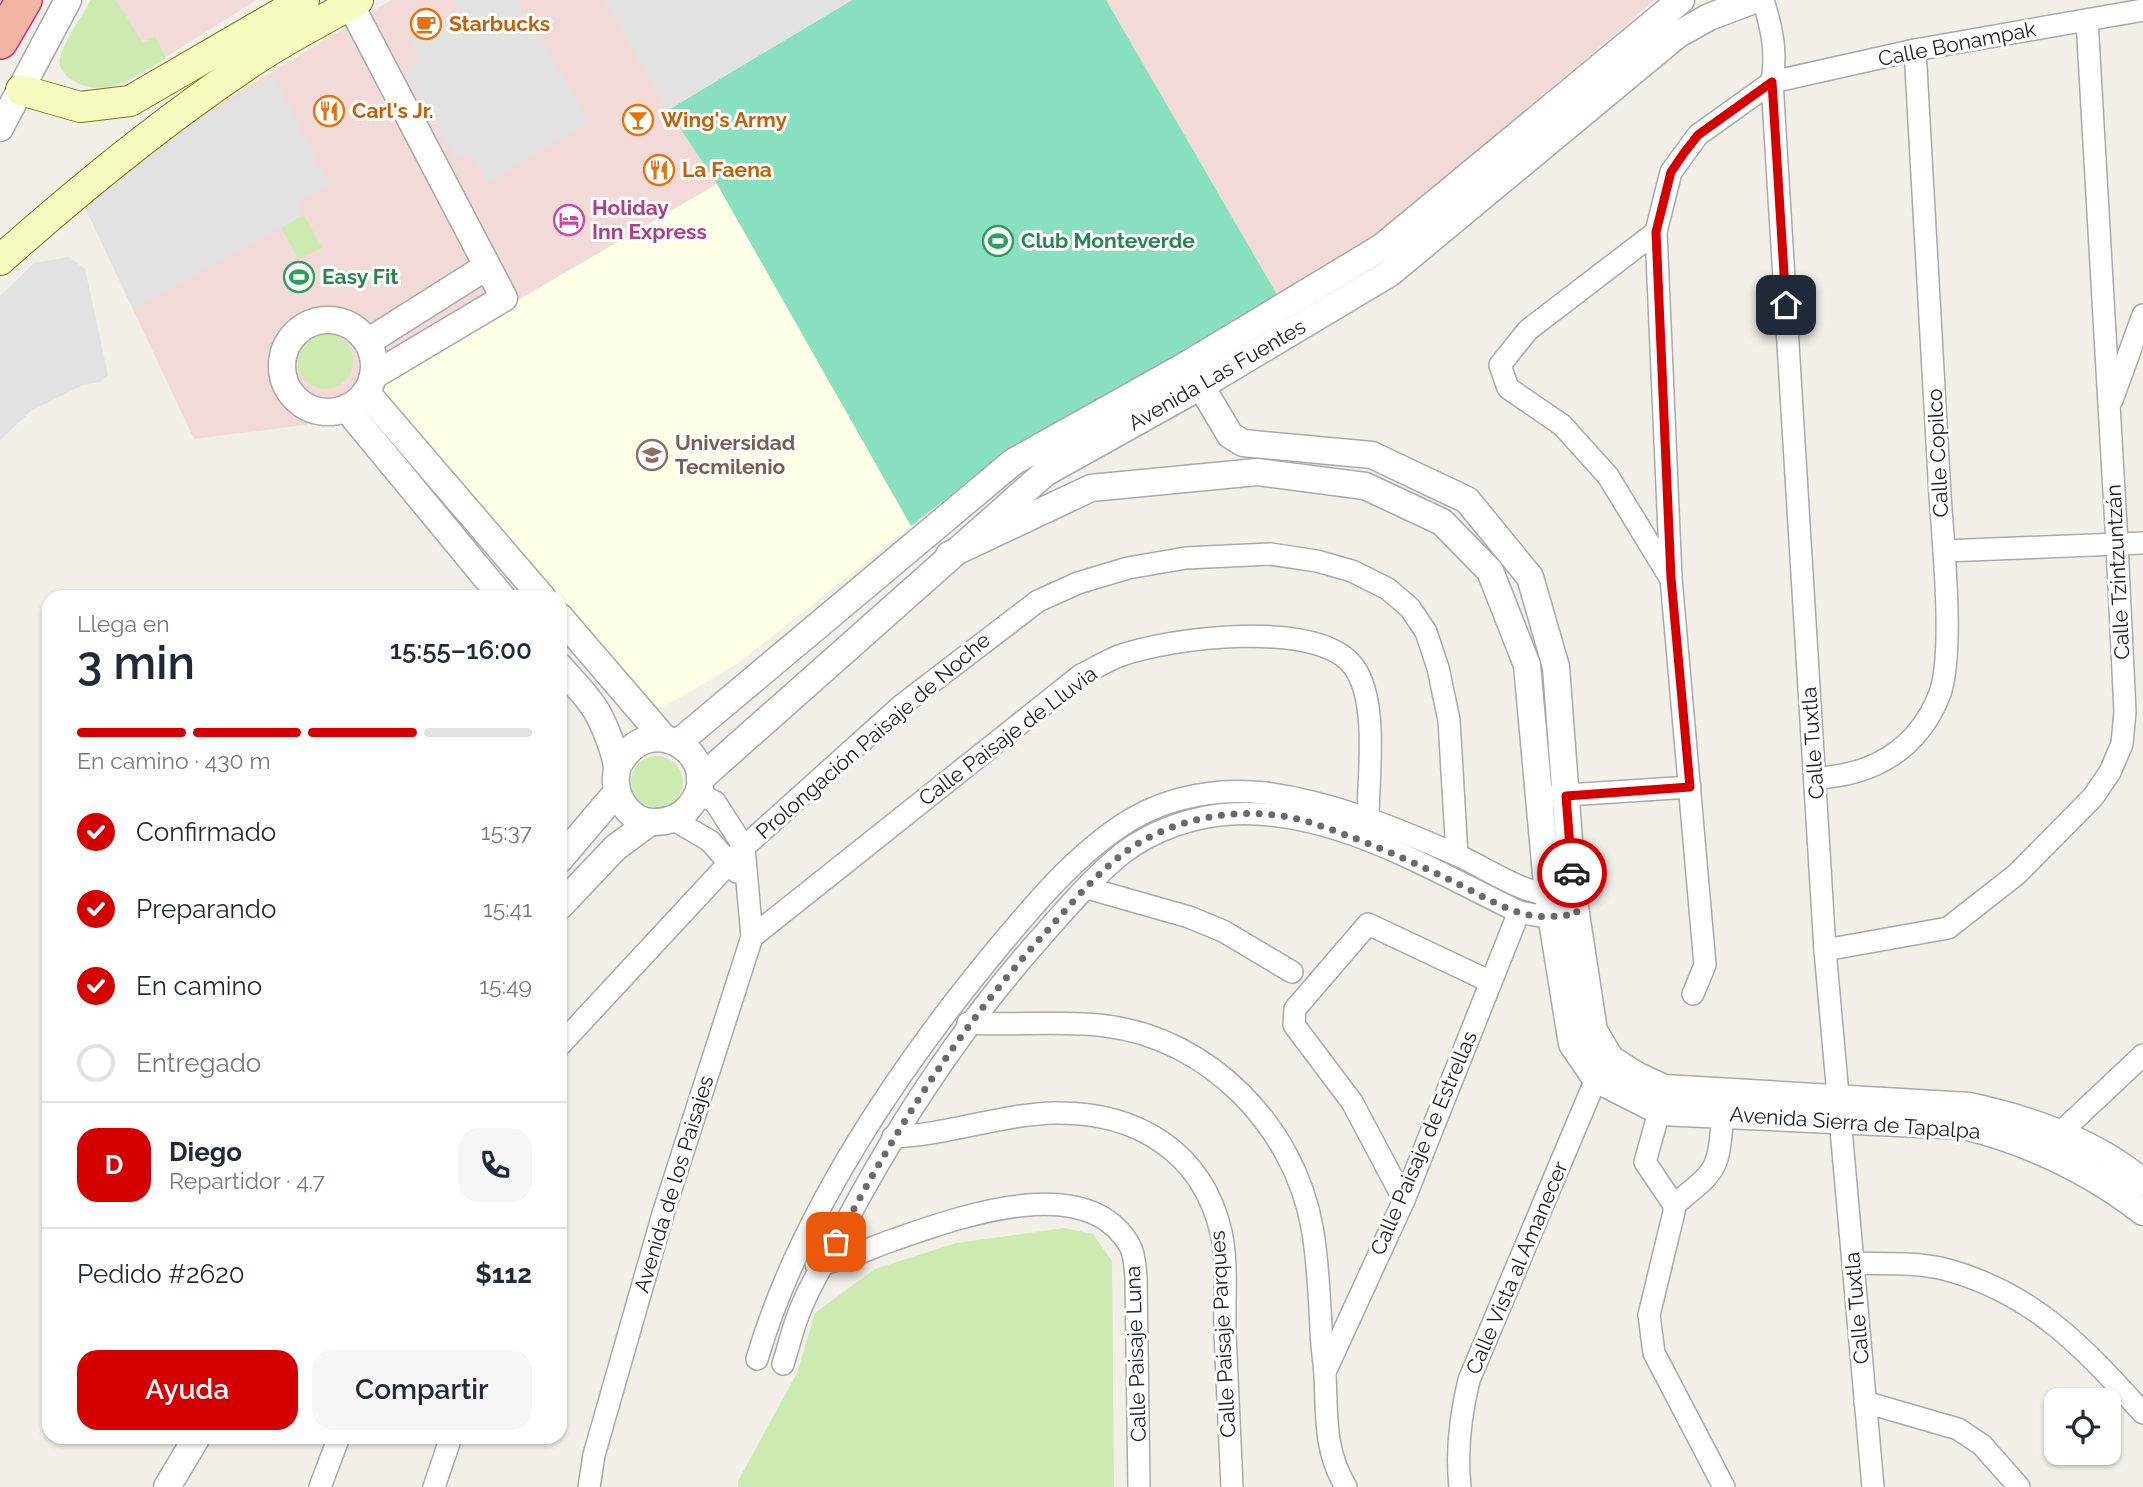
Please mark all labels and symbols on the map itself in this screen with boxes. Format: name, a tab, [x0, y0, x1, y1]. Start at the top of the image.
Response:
cafe icon: Starbucks	[409, 7, 443, 41]
place label: Starbucks	[449, 11, 550, 36]
street label: Calle Bonampak	[1876, 16, 2038, 71]
restaurant icon: Carl's Jr.	[312, 94, 346, 128]
place label: Carl's Jr.	[352, 98, 433, 123]
bar icon: Wing's Army	[621, 103, 655, 137]
place label: Wing's Army	[661, 107, 788, 132]
restaurant icon: La Faena	[642, 153, 676, 187]
place label: La Faena	[682, 157, 772, 182]
place label: Holiday Inn Express	[592, 195, 707, 244]
hotel icon: Holiday Inn Express	[552, 203, 586, 237]
sports icon: Club Monteverde	[981, 224, 1015, 258]
place label: Club Monteverde	[1021, 228, 1195, 253]
sports icon: Easy Fit	[282, 260, 316, 294]
place label: Easy Fit	[322, 264, 398, 289]
pin	[1756, 275, 1816, 335]
street label: Avenida Las Fuentes	[1124, 314, 1310, 436]
street label: Calle Copilco	[1922, 388, 1953, 518]
place label: Universidad Tecmilenio	[675, 430, 795, 479]
school or university icon: Universidad Tecmilenio	[635, 438, 669, 472]
street label: Calle Tzintzuntzán	[2100, 484, 2135, 660]
street label: Prolongación Paisaje de Noche	[751, 627, 995, 844]
street label: Calle Paisaje de Lluvia	[914, 661, 1102, 811]
street label: Calle Tuxtla	[1796, 686, 1829, 800]
courier	[1537, 838, 1607, 908]
street label: Calle Paisaje de Estrellas	[1365, 1027, 1482, 1259]
street label: Avenida de los Paisajes	[629, 1072, 718, 1295]
street label: Avenida Sierra de Tapalpa	[1729, 1101, 1981, 1144]
street label: Calle Vista al Amanecer	[1460, 1157, 1573, 1378]
pin	[806, 1212, 866, 1272]
street label: Calle Paisaje Parques	[1205, 1230, 1240, 1438]
street label: Calle Tuxtla	[1839, 1251, 1874, 1365]
street label: Calle Paisaje Luna	[1120, 1265, 1151, 1443]

